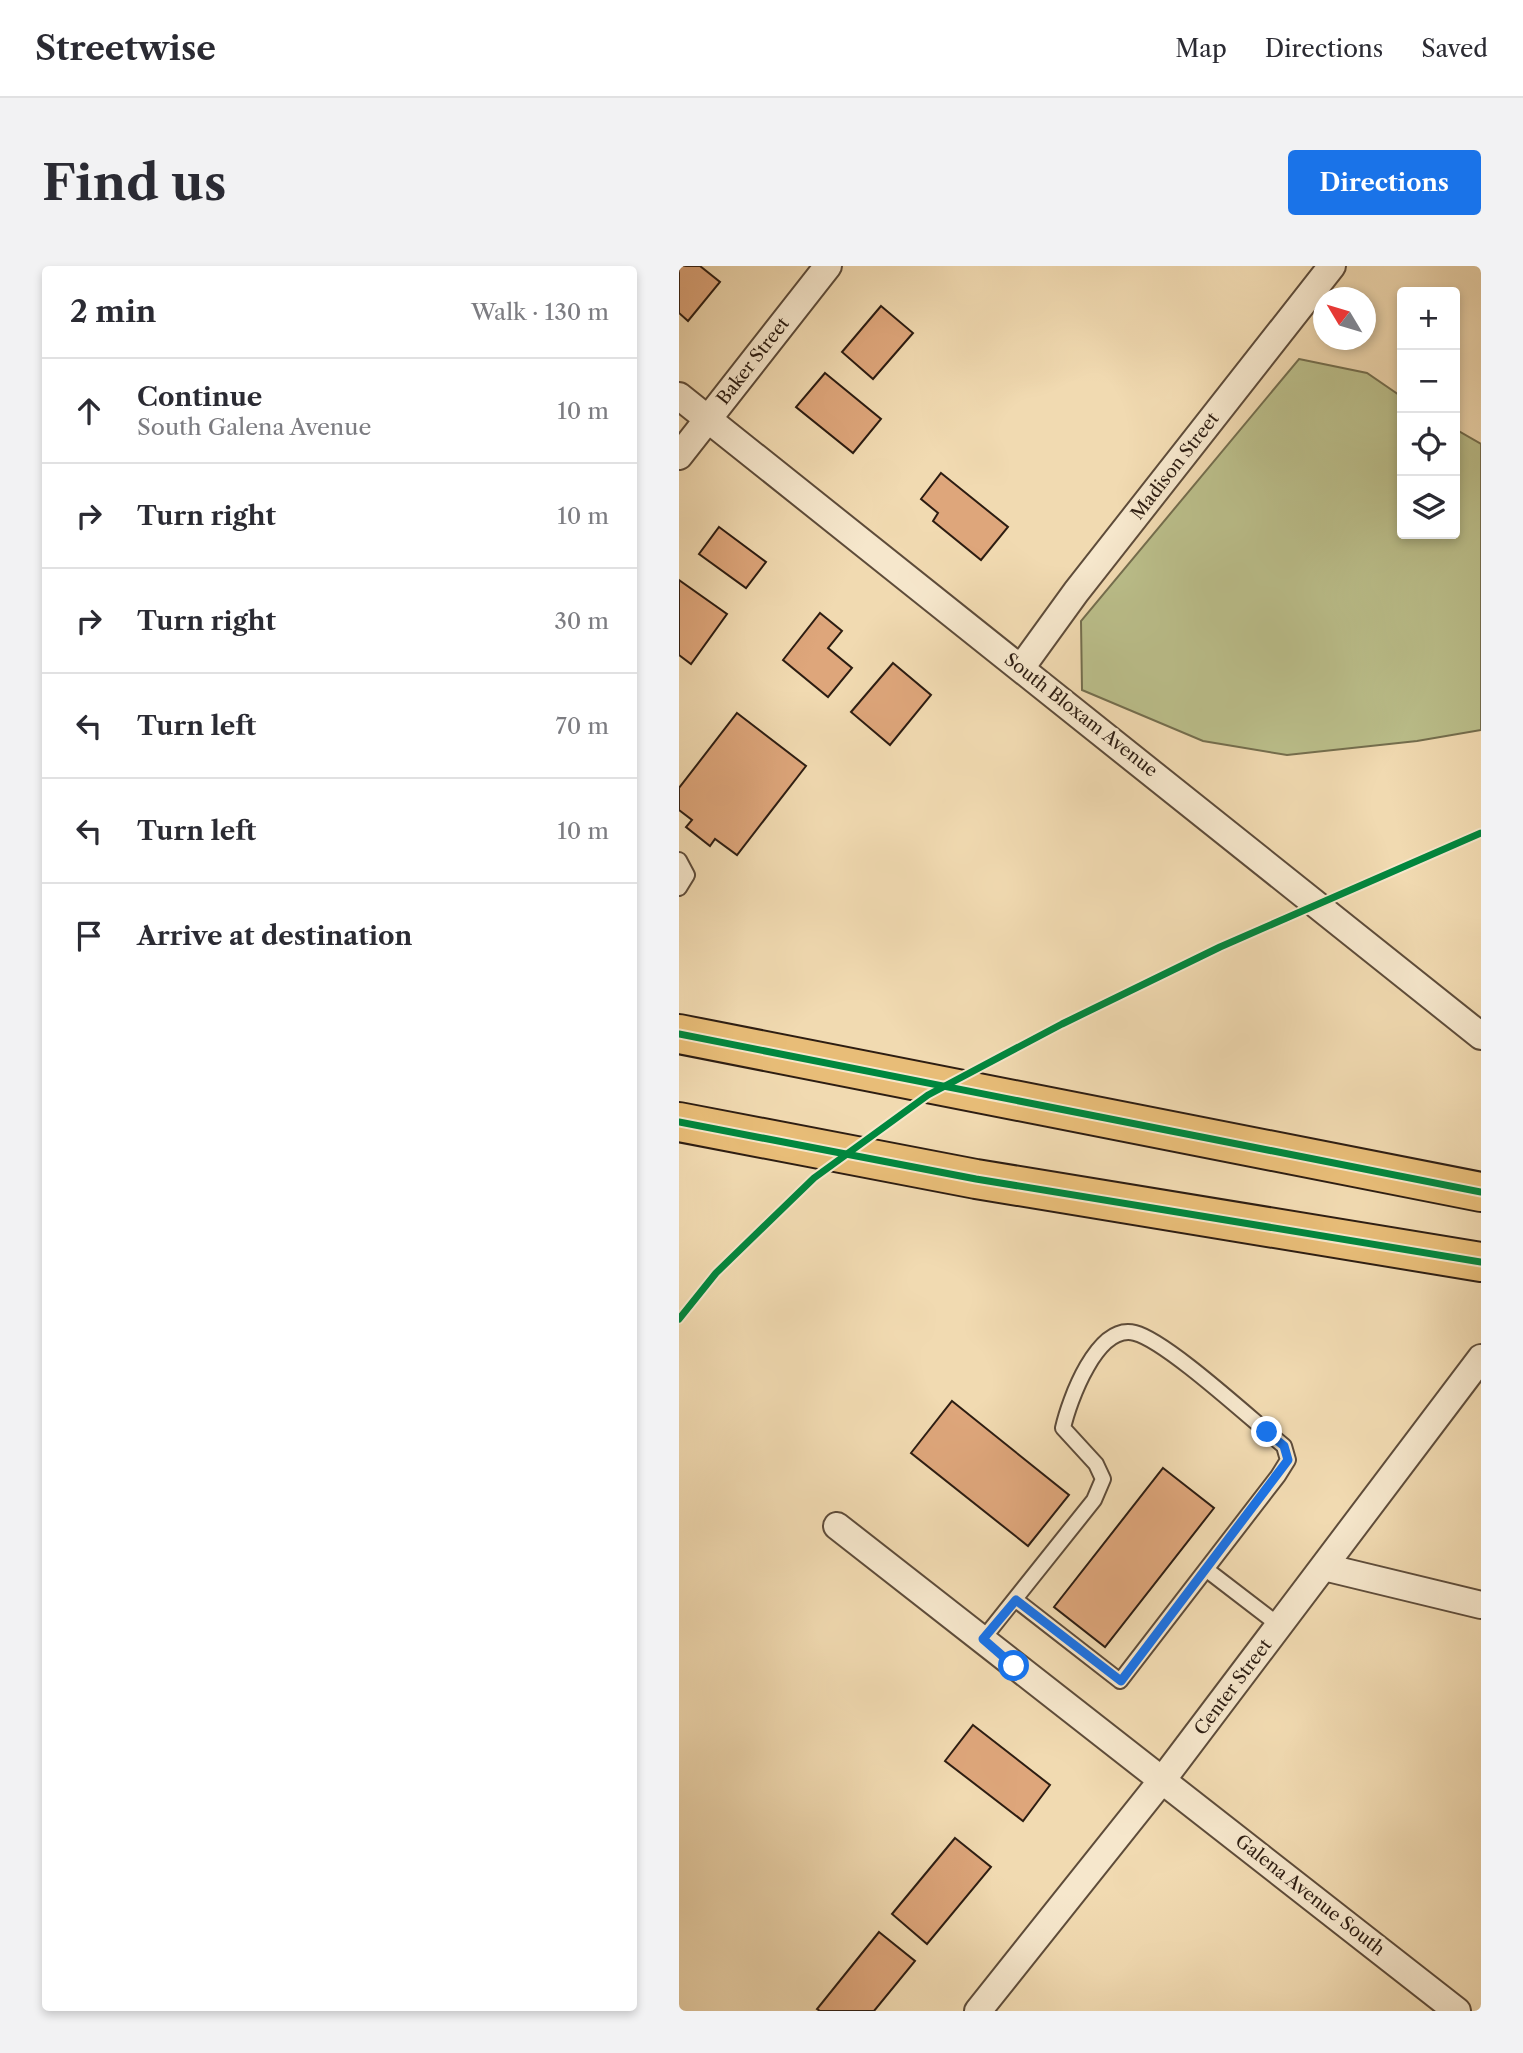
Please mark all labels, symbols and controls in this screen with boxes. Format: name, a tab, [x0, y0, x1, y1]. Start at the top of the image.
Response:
text: Streetwise	[35, 28, 216, 69]
text: Map	[1175, 34, 1227, 63]
text: Directions	[1265, 34, 1383, 63]
text: Saved	[1421, 34, 1488, 63]
button: Directions	[1288, 150, 1481, 215]
text: Find us	[42, 152, 226, 213]
north arrow	[1313, 287, 1376, 350]
map controls	[1397, 287, 1460, 539]
button: +	[1397, 287, 1460, 350]
text: 2 min	[70, 293, 156, 330]
text: Walk · 130 m	[471, 298, 609, 326]
street label: Baker Street	[712, 312, 794, 409]
button: −	[1397, 350, 1460, 413]
text: Continue	[137, 381, 262, 413]
icon: ahead	[70, 392, 108, 430]
text: 10 m	[557, 397, 609, 425]
street label: Madison Street	[1126, 408, 1224, 524]
text: South Galena Avenue	[137, 413, 371, 441]
button: locate	[1397, 413, 1460, 476]
button: layers	[1397, 476, 1460, 539]
icon: right	[70, 497, 108, 535]
text: Turn right	[137, 500, 276, 532]
text: 10 m	[557, 502, 609, 530]
icon: right	[70, 602, 108, 640]
text: Turn right	[137, 605, 276, 637]
text: 30 m	[554, 607, 609, 635]
street label: South Bloxam Avenue	[1000, 648, 1162, 782]
icon: left	[70, 707, 108, 745]
text: Turn left	[137, 710, 256, 742]
text: 70 m	[556, 712, 609, 740]
icon: left	[70, 812, 108, 850]
text: Turn left	[137, 815, 256, 847]
text: 10 m	[557, 817, 609, 845]
icon: arrive	[70, 917, 108, 955]
text: Arrive at destination	[137, 920, 412, 952]
route end	[1251, 1416, 1282, 1447]
street label: Center Street	[1190, 1634, 1277, 1739]
route start	[998, 1650, 1029, 1681]
street label: Galena Avenue South	[1231, 1830, 1389, 1960]

